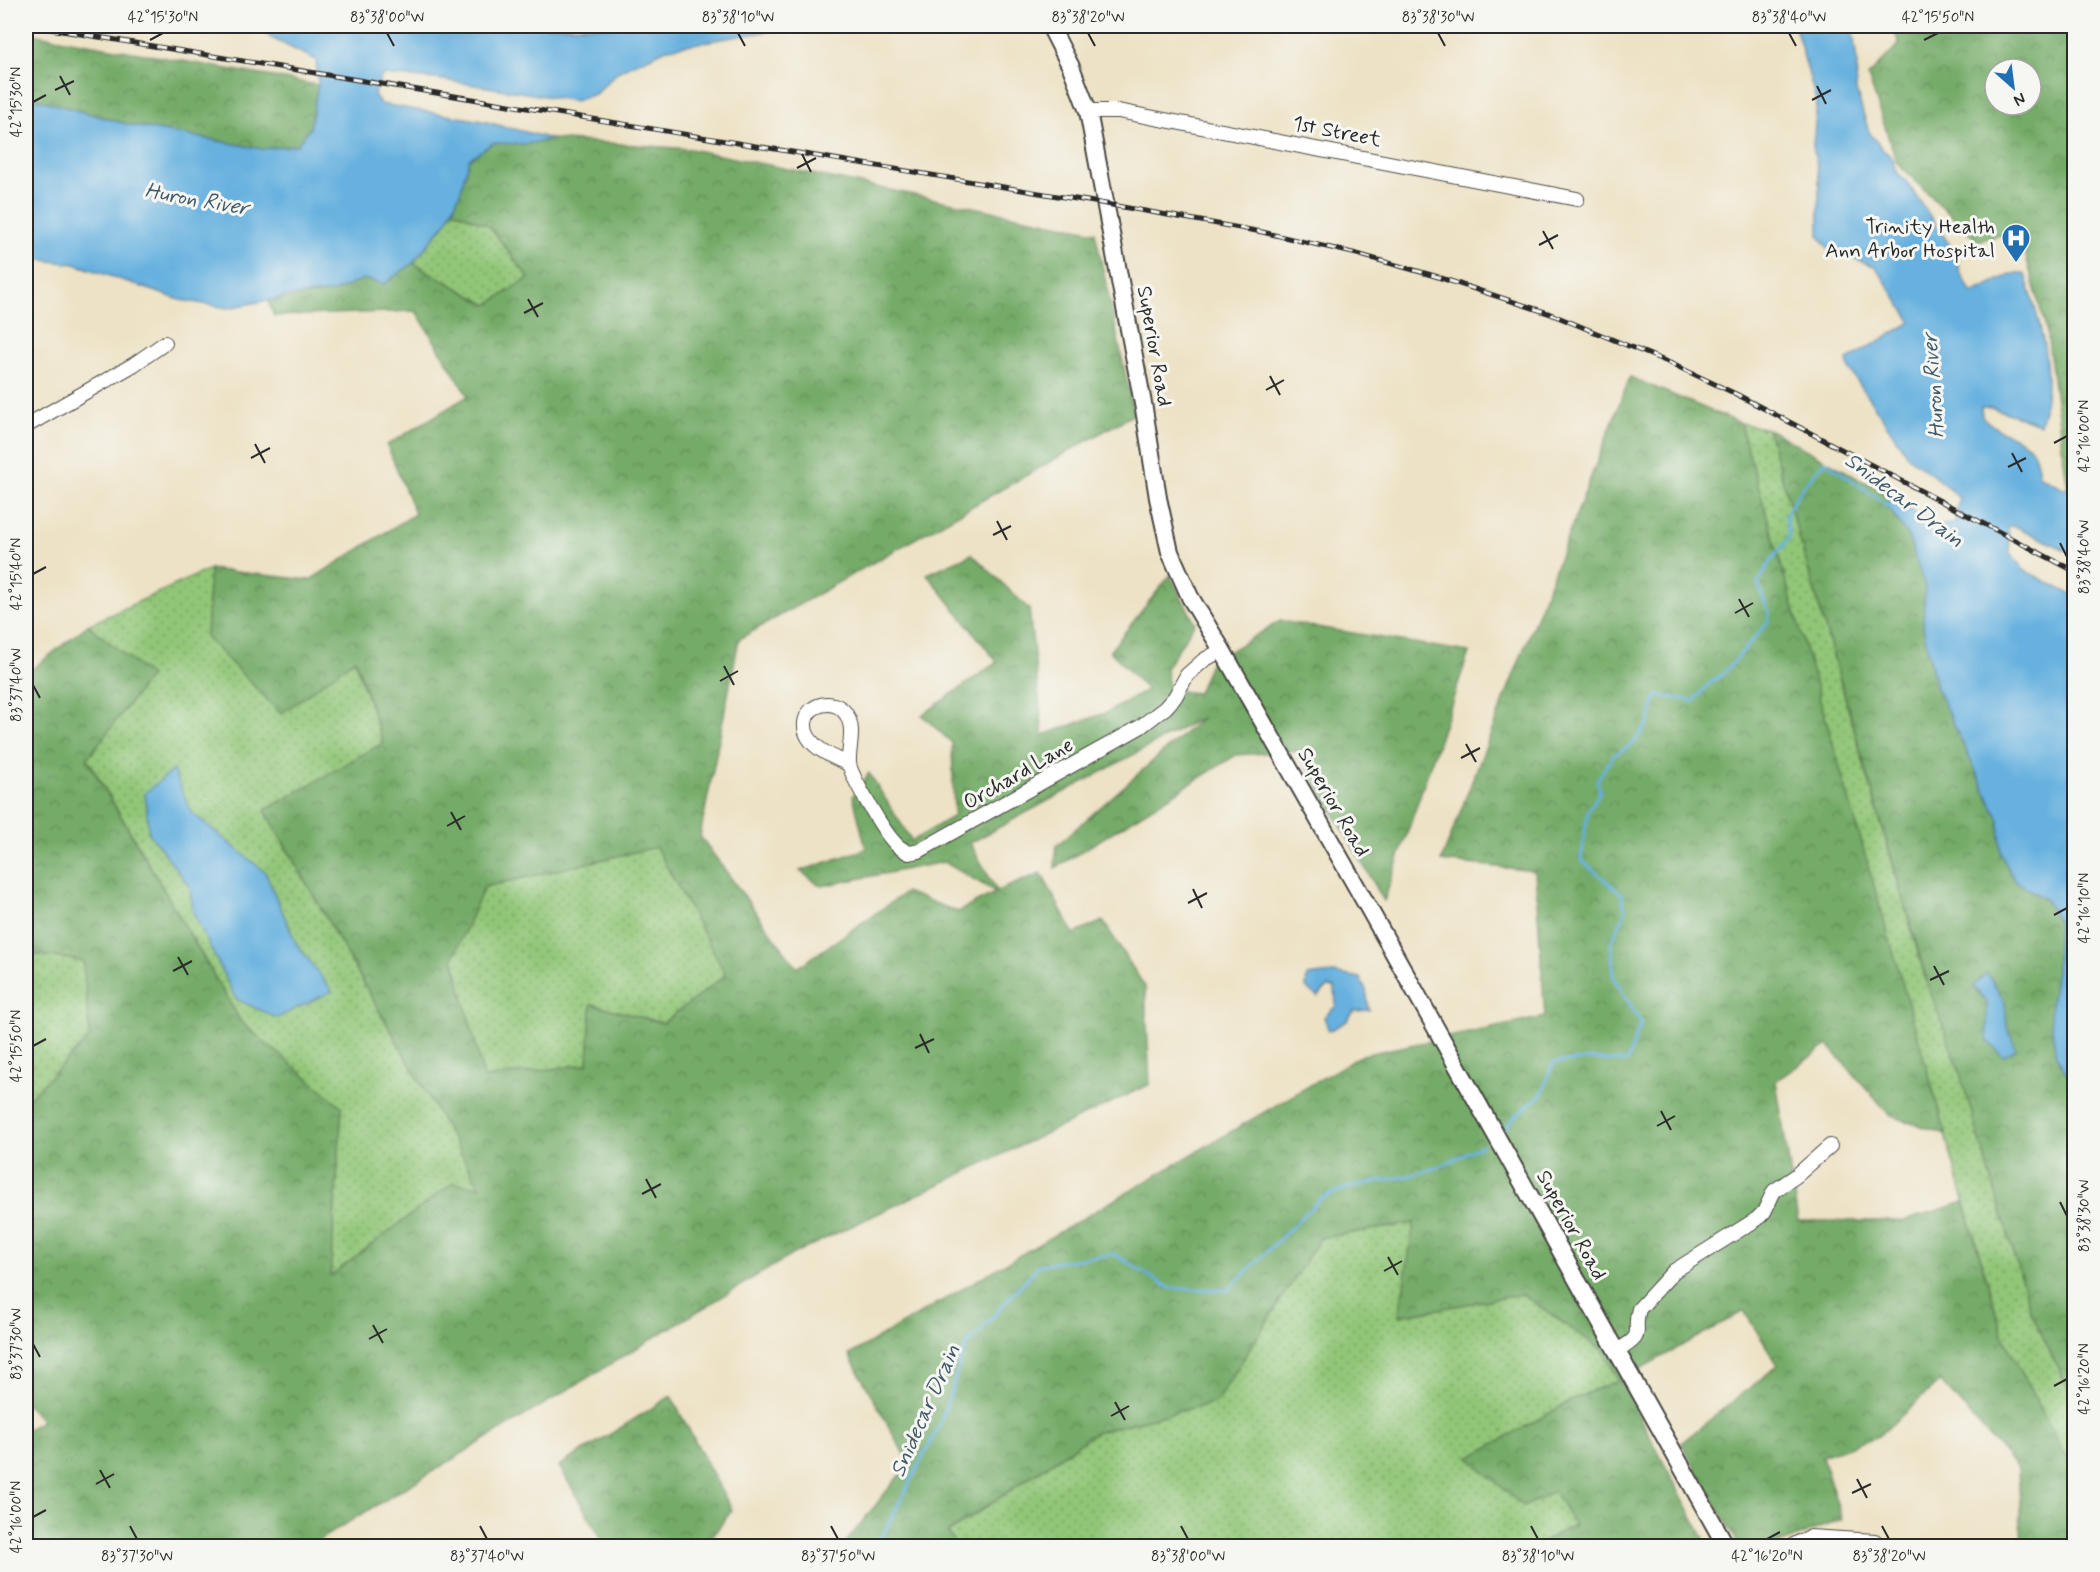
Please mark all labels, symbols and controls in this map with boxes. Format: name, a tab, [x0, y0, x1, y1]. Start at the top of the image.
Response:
text: 42°15'30"N	[128, 8, 198, 28]
text: 83°38'00"W	[350, 8, 424, 28]
text: 83°38'10"W	[702, 8, 774, 28]
text: 83°38'20"W	[1051, 8, 1125, 28]
text: 83°38'30"W	[1402, 8, 1474, 28]
text: 83°38'40"W	[1752, 8, 1826, 28]
text: 42°15'50"N	[1902, 8, 1974, 28]
north arrow	[1983, 57, 2043, 117]
text: 42°15'30"N	[7, 67, 27, 137]
text: N	[2010, 87, 2029, 111]
street label: 1st Street	[1290, 110, 1384, 154]
water label: Huron River	[142, 177, 253, 223]
place label: Trinity Health Ann Arbor Hospital	[1825, 213, 1995, 265]
hospital icon: Trinity Health Ann Arbor Hospital	[2000, 222, 2032, 264]
street label: Superior Road	[1130, 284, 1178, 409]
water label: Huron River	[1916, 330, 1952, 439]
text: 42°16'00"N	[2075, 400, 2095, 472]
water label: Snidecar Drain	[1839, 447, 1969, 555]
text: 83°38'40"W	[2075, 520, 2095, 594]
text: 42°15'40"N	[7, 538, 27, 610]
text: 83°37'40"W	[7, 648, 27, 722]
street label: Orchard Lane	[958, 731, 1079, 817]
street label: Superior Road	[1291, 743, 1376, 862]
text: 42°16'10"N	[2075, 873, 2095, 943]
text: 42°15'50"N	[7, 1010, 27, 1082]
street label: Superior Road	[1529, 1165, 1613, 1286]
text: 83°38'30"W	[2075, 1180, 2095, 1252]
text: 83°37'30"W	[7, 1308, 27, 1380]
water label: Snidecar Drain	[884, 1340, 968, 1481]
text: 42°16'20"N	[2075, 1343, 2095, 1415]
text: 42°16'00"N	[7, 1481, 27, 1553]
text: 83°37'30"W	[101, 1547, 173, 1567]
text: 83°37'40"W	[450, 1547, 524, 1567]
text: 83°37'50"W	[801, 1547, 875, 1567]
text: 83°38'00"W	[1151, 1547, 1225, 1567]
text: 83°38'10"W	[1502, 1547, 1574, 1567]
text: 42°16'20"N	[1731, 1547, 1803, 1567]
text: 83°38'20"W	[1852, 1547, 1926, 1567]

